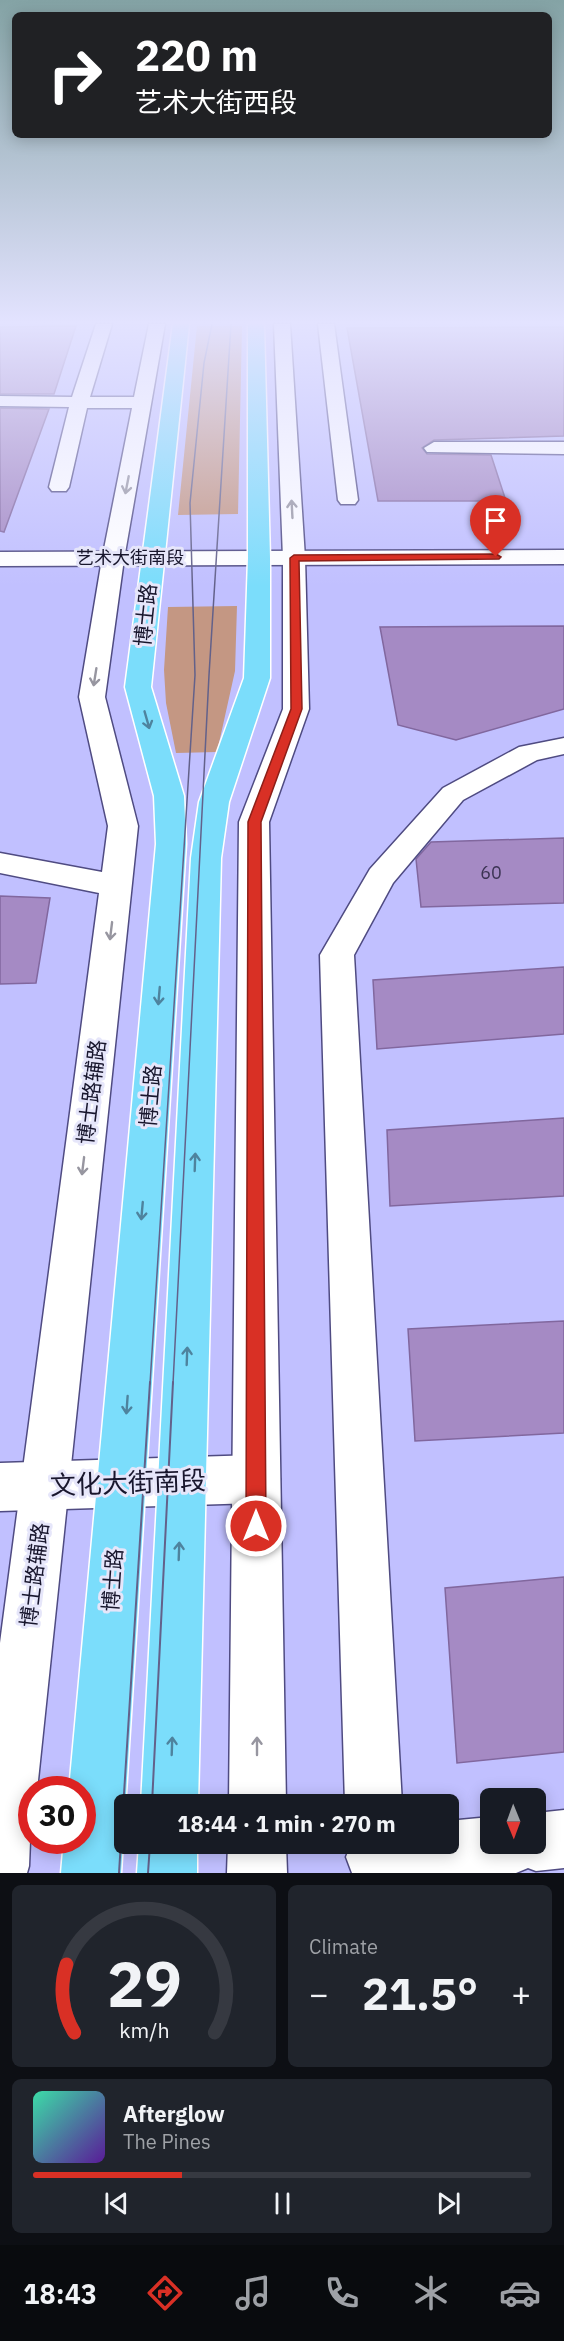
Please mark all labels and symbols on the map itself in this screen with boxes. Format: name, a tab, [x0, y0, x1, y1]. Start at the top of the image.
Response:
one-way arrow	[122, 474, 133, 494]
pin	[470, 495, 521, 557]
one-way arrow	[286, 499, 297, 519]
street label: 艺术大街南段	[76, 546, 184, 569]
street label: 博士路	[128, 582, 162, 648]
one-way arrow	[89, 667, 100, 686]
one-way arrow	[142, 710, 154, 729]
house number: 60	[480, 861, 502, 884]
one-way arrow	[105, 920, 116, 940]
one-way arrow	[154, 985, 165, 1005]
street label: 博士路辅路	[71, 1038, 111, 1146]
street label: 博士路	[133, 1063, 167, 1129]
one-way arrow	[189, 1152, 200, 1172]
one-way arrow	[78, 1156, 89, 1175]
one-way arrow	[136, 1200, 147, 1220]
one-way arrow	[182, 1347, 193, 1367]
one-way arrow	[121, 1395, 132, 1415]
street label: 文化大街南段	[49, 1462, 207, 1502]
position arrow	[224, 1494, 288, 1558]
street label: 博士路辅路	[14, 1521, 54, 1629]
one-way arrow	[174, 1542, 185, 1562]
street label: 博士路	[96, 1548, 128, 1612]
one-way arrow	[166, 1737, 177, 1757]
one-way arrow	[251, 1737, 262, 1757]
speed limit sign: 30	[18, 1776, 96, 1854]
north arrow	[480, 1788, 546, 1854]

